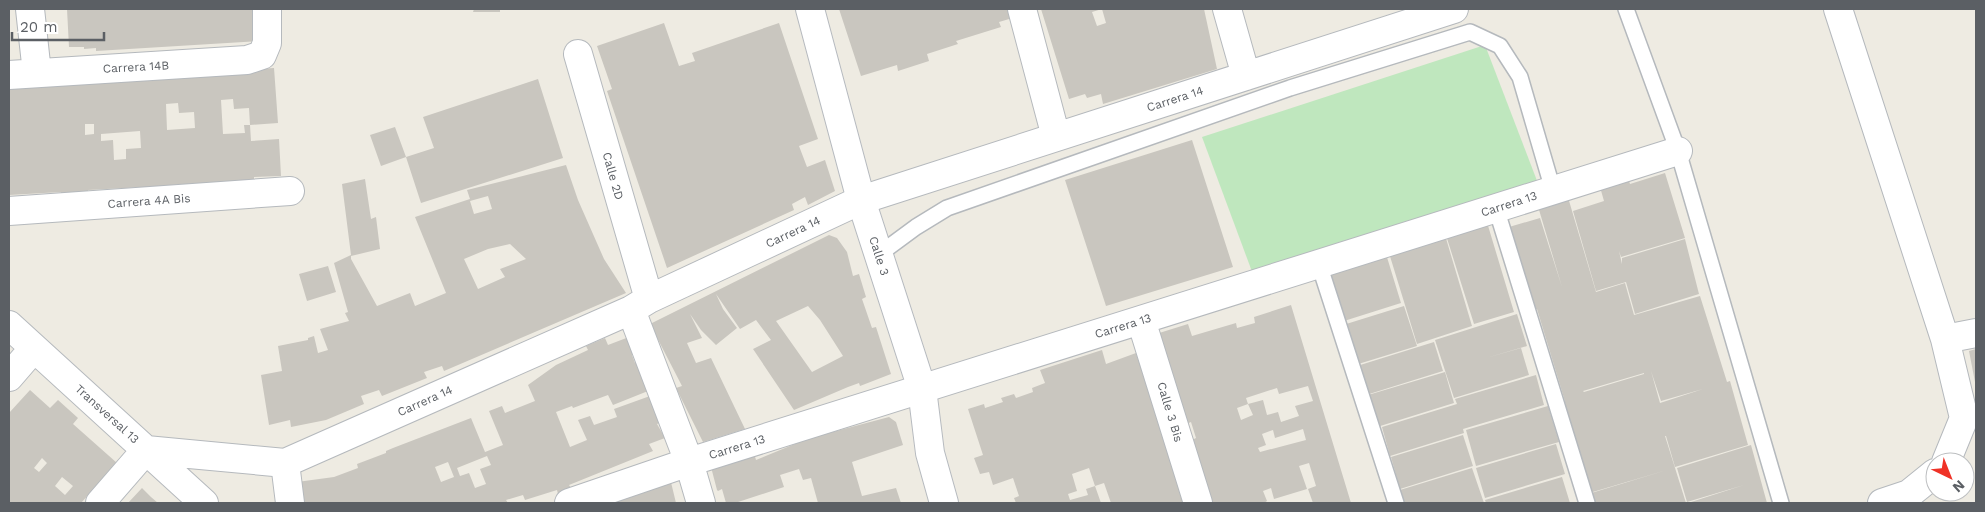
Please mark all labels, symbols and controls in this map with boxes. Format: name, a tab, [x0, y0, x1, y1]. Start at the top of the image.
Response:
scale bar	[12, 10, 105, 42]
text: 20 m	[20, 18, 58, 36]
street label: Carrera 14B	[102, 58, 170, 76]
street label: Carrera 14	[1145, 83, 1205, 115]
street label: Calle 2D	[600, 150, 626, 202]
street label: Carrera 13	[1479, 188, 1539, 220]
street label: Carrera 4A Bis	[107, 191, 191, 211]
street label: Carrera 14	[763, 213, 823, 251]
street label: Calle 3	[866, 235, 892, 277]
street label: Carrera 13	[1093, 311, 1153, 341]
street label: Calle 3 Bis	[1154, 380, 1186, 444]
street label: Transversal 13	[72, 382, 142, 446]
street label: Carrera 14	[395, 383, 455, 419]
street label: Carrera 13	[707, 432, 767, 462]
north arrow	[1925, 452, 1975, 502]
text: N	[1950, 477, 1968, 496]

